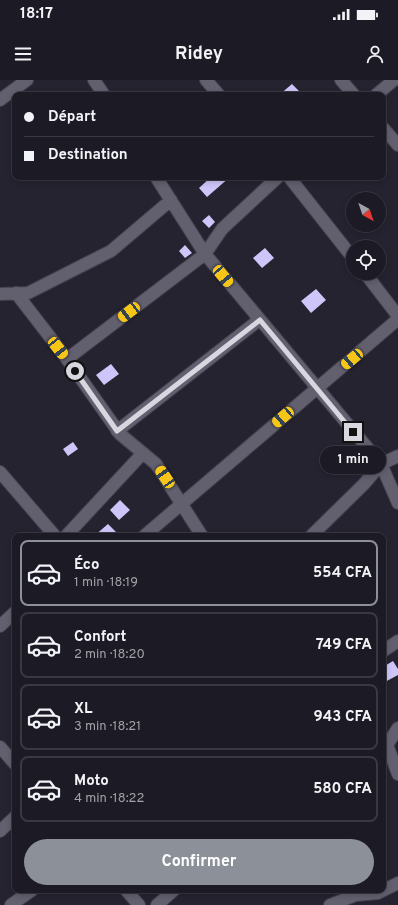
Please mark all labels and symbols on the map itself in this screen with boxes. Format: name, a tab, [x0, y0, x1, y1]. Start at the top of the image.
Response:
north arrow	[346, 192, 386, 232]
car	[211, 263, 235, 289]
car	[116, 300, 142, 324]
car	[46, 335, 70, 361]
car	[339, 347, 365, 371]
route start	[66, 362, 84, 380]
car	[270, 405, 296, 429]
route end	[344, 423, 362, 441]
callout: 1 min	[320, 446, 386, 474]
car	[153, 464, 177, 490]

